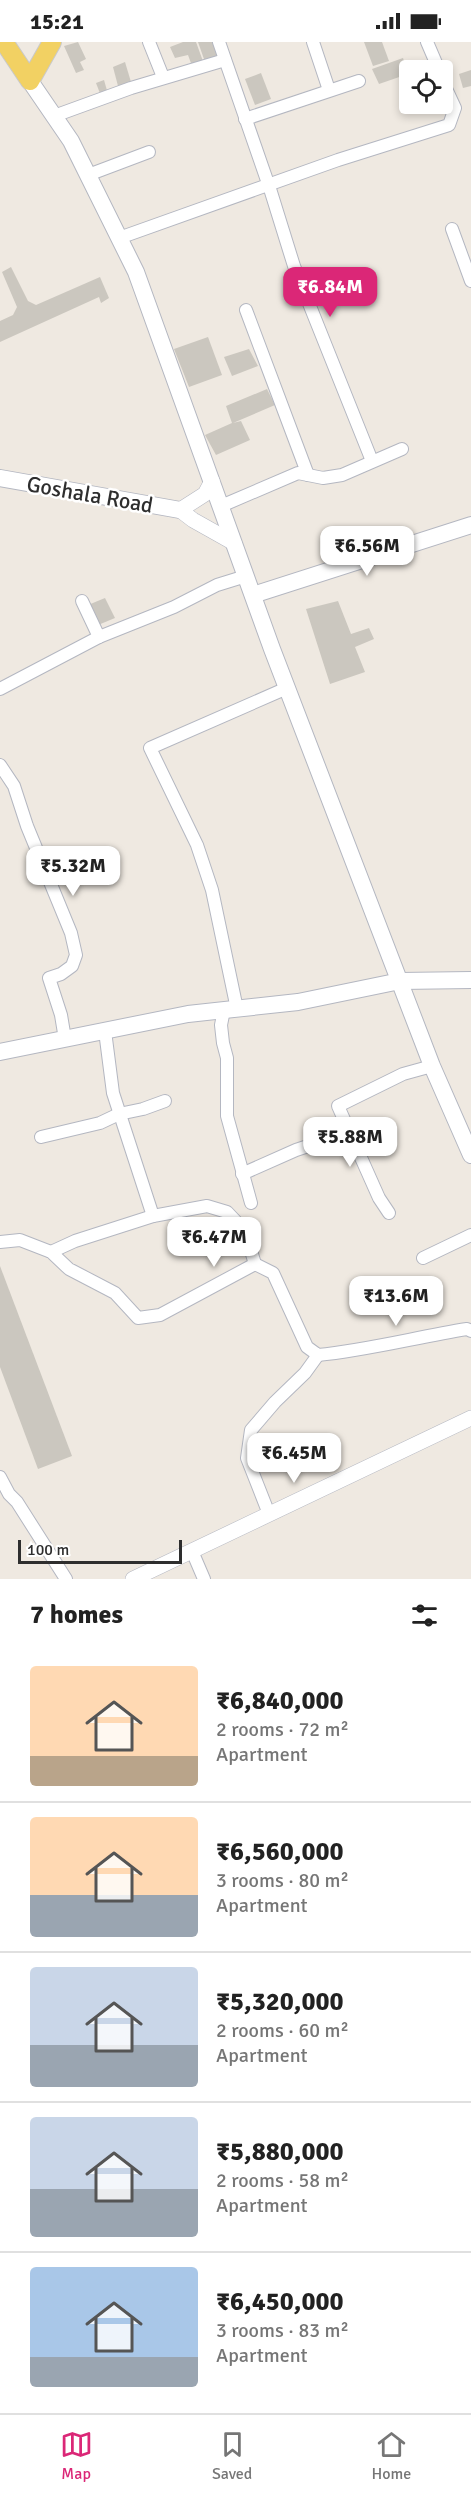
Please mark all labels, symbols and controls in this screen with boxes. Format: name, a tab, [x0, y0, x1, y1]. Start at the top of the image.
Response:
text: 15:21	[30, 8, 84, 35]
map controls	[399, 60, 453, 114]
button: locate	[399, 60, 453, 114]
pin: ₹6.84M	[281, 267, 379, 318]
text: ₹6.84M	[297, 274, 363, 299]
street label: Goshala Road	[25, 470, 155, 519]
pin: ₹6.56M	[318, 526, 416, 577]
text: ₹6.56M	[334, 533, 400, 558]
pin: ₹5.32M	[24, 846, 122, 897]
text: ₹5.32M	[40, 853, 106, 878]
pin: ₹5.88M	[301, 1117, 399, 1168]
text: ₹5.88M	[317, 1124, 383, 1149]
pin: ₹6.47M	[165, 1217, 263, 1268]
text: ₹6.47M	[181, 1224, 247, 1249]
pin: ₹13.6M	[347, 1276, 445, 1327]
text: ₹13.6M	[363, 1283, 429, 1308]
pin: ₹6.45M	[245, 1433, 343, 1484]
text: ₹6.45M	[261, 1440, 327, 1465]
scale bar	[18, 1537, 182, 1564]
text: 100 m	[27, 1540, 69, 1560]
text: 7 homes	[30, 1599, 123, 1631]
icon: filters	[408, 1599, 441, 1632]
text: ₹6,840,000	[216, 1685, 344, 1717]
icon: home	[78, 1690, 150, 1762]
text: 2 rooms · 72 m²	[216, 1717, 349, 1742]
text: Apartment	[216, 1742, 308, 1767]
text: ₹6,560,000	[216, 1836, 344, 1868]
icon: home	[78, 1841, 150, 1913]
text: 3 rooms · 80 m²	[216, 1868, 349, 1893]
text: Apartment	[216, 1893, 308, 1918]
text: ₹5,320,000	[216, 1986, 344, 2018]
icon: home	[78, 1991, 150, 2063]
text: 2 rooms · 60 m²	[216, 2018, 349, 2043]
text: Apartment	[216, 2043, 308, 2068]
text: ₹5,880,000	[216, 2136, 344, 2168]
icon: home	[78, 2141, 150, 2213]
text: 2 rooms · 58 m²	[216, 2168, 349, 2193]
text: Apartment	[216, 2193, 308, 2218]
text: ₹6,450,000	[216, 2286, 344, 2318]
icon: home	[78, 2291, 150, 2363]
text: 3 rooms · 83 m²	[216, 2318, 349, 2343]
text: Apartment	[216, 2343, 308, 2368]
tab: Map	[60, 2428, 93, 2484]
tab: Saved	[212, 2428, 252, 2484]
tab: Home	[371, 2428, 411, 2484]

